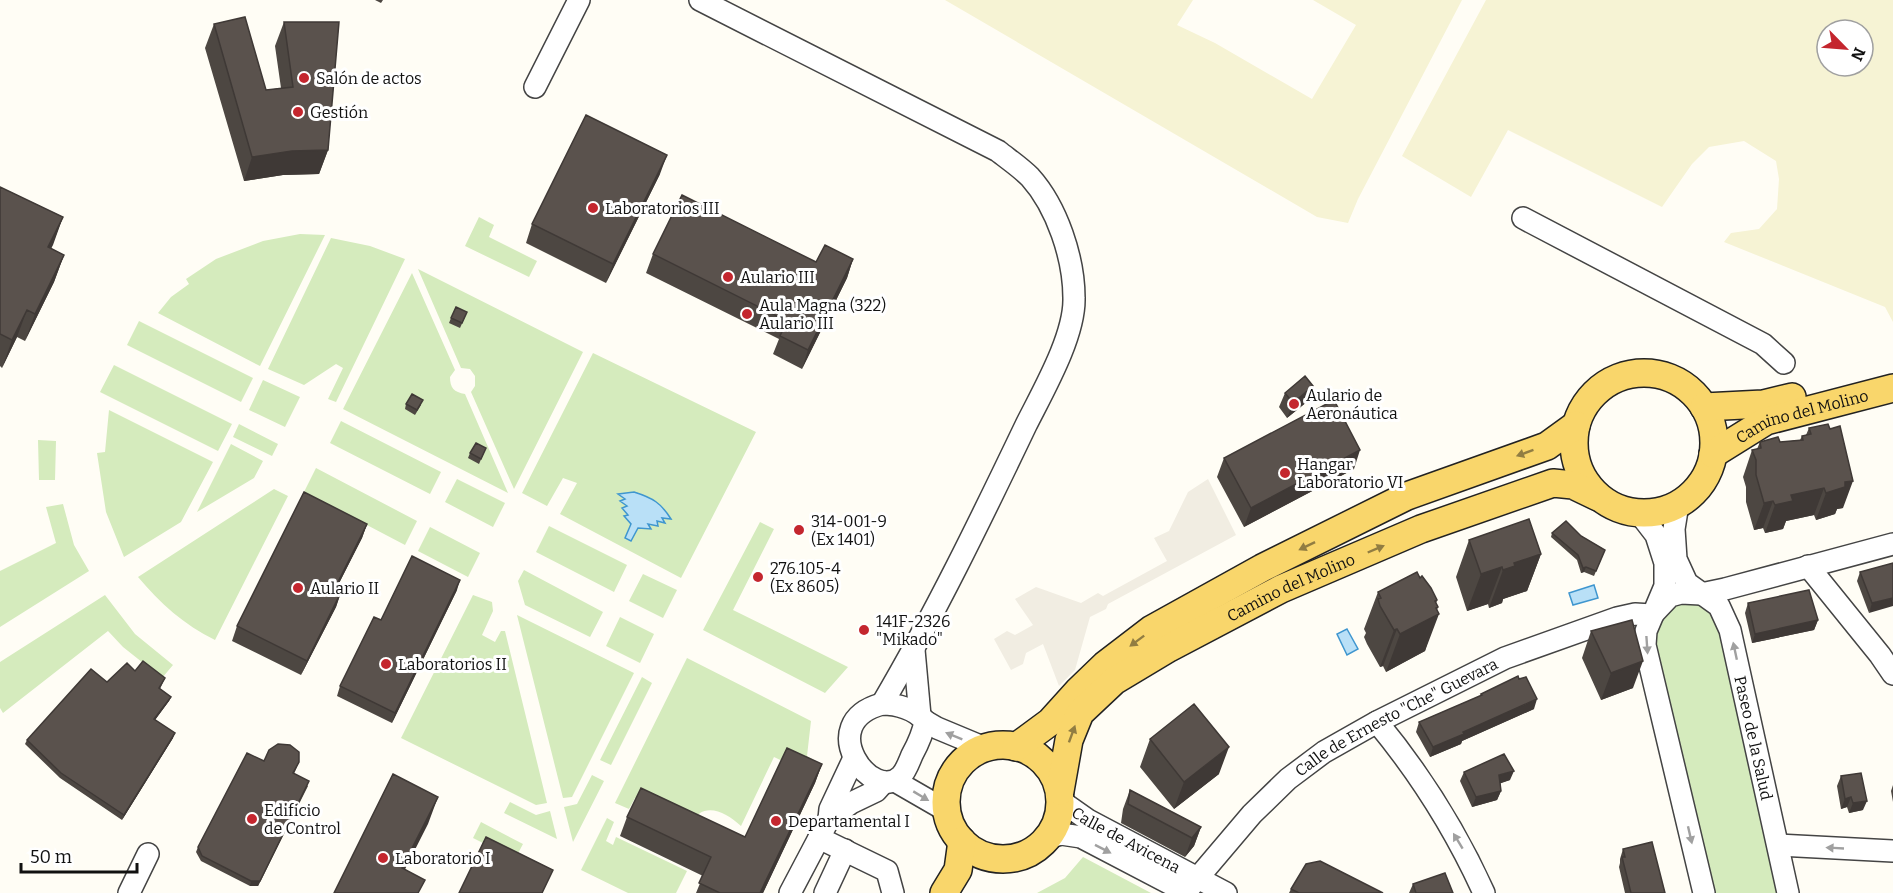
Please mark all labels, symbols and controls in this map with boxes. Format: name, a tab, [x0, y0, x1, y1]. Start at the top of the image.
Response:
north arrow	[1815, 18, 1875, 78]
text: N	[1847, 45, 1869, 64]
place label: Salón de actos	[316, 69, 422, 88]
marker: Salón de actos	[297, 71, 311, 85]
place label: Gestión	[310, 103, 368, 122]
marker: Gestión	[291, 105, 305, 119]
place label: Laboratorios III	[605, 199, 720, 218]
marker: Laboratorios III	[586, 201, 600, 215]
place label: Aulario III	[740, 268, 815, 287]
marker: Aulario III	[721, 270, 735, 284]
place label: Aula Magna (322) Aulario III	[759, 296, 886, 333]
marker: Aula Magna (322) Aulario III	[740, 307, 754, 321]
place label: Aulario de Aeronáutica	[1306, 386, 1398, 423]
street label: Camino del Molino	[1732, 386, 1870, 448]
marker: Aulario de Aeronáutica	[1287, 397, 1301, 411]
one-way arrow	[1516, 449, 1534, 459]
place label: Hangar Laboratorio VI	[1297, 455, 1403, 492]
marker: Hangar Laboratorio VI	[1278, 466, 1292, 480]
place label: 314-001-9 (Ex 1401)	[811, 512, 887, 549]
marker: 314-001-9 (Ex 1401)	[792, 523, 806, 537]
one-way arrow	[1299, 541, 1316, 550]
one-way arrow	[1367, 544, 1385, 554]
street label: Camino del Molino	[1224, 549, 1358, 626]
place label: 276.105-4 (Ex 8605)	[770, 559, 841, 596]
marker: 276.105-4 (Ex 8605)	[751, 570, 765, 584]
place label: Aulario II	[310, 579, 379, 598]
marker: Aulario II	[291, 581, 305, 595]
place label: 141F-2326 "Mikado"	[876, 612, 950, 649]
marker: 141F-2326 "Mikado"	[857, 623, 871, 637]
one-way arrow	[1130, 634, 1145, 646]
one-way arrow	[1642, 636, 1651, 655]
one-way arrow	[1730, 642, 1739, 661]
street label: Calle de Ernesto "Che" Guevara	[1291, 654, 1501, 780]
place label: Laboratorios II	[398, 655, 507, 674]
marker: Laboratorios II	[379, 657, 393, 671]
street label: Paseo de la Salud	[1730, 674, 1776, 802]
one-way arrow	[1067, 725, 1077, 743]
one-way arrow	[945, 731, 963, 740]
one-way arrow	[913, 791, 930, 801]
place label: Edificio de Control	[264, 801, 341, 838]
street label: Calle de Avicena	[1068, 803, 1184, 877]
marker: Edificio de Control	[245, 812, 259, 826]
place label: Departamental I	[788, 812, 910, 831]
marker: Departamental I	[769, 814, 783, 828]
one-way arrow	[1686, 826, 1695, 845]
one-way arrow	[1453, 832, 1463, 849]
scale bar	[21, 836, 136, 874]
one-way arrow	[1095, 844, 1112, 854]
one-way arrow	[1826, 844, 1845, 853]
text: 50 m	[30, 846, 72, 868]
place label: Laboratorio I	[395, 849, 491, 868]
marker: Laboratorio I	[376, 851, 390, 865]

